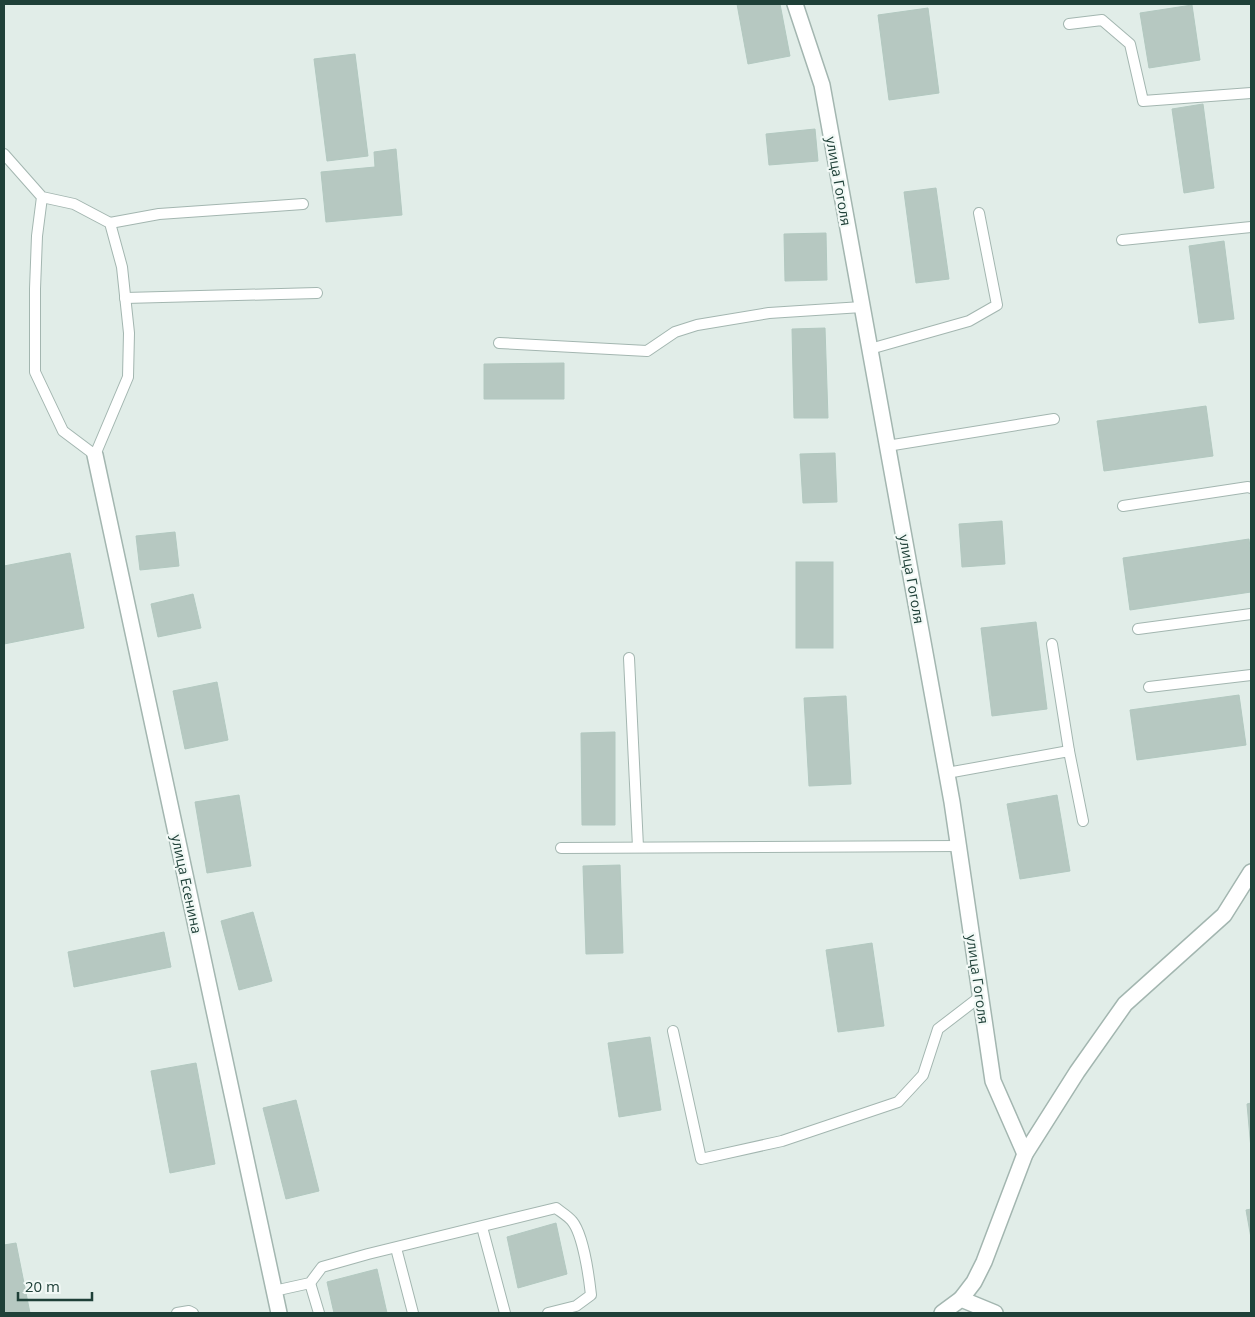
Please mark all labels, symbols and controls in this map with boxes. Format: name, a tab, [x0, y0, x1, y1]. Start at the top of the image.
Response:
street label: улица Гоголя	[822, 135, 856, 227]
street label: улица Гоголя	[895, 533, 929, 625]
street label: улица Есенина	[167, 833, 207, 935]
street label: улица Гоголя	[962, 933, 994, 1025]
scale bar	[18, 1270, 91, 1302]
text: 20 m	[25, 1276, 60, 1296]

